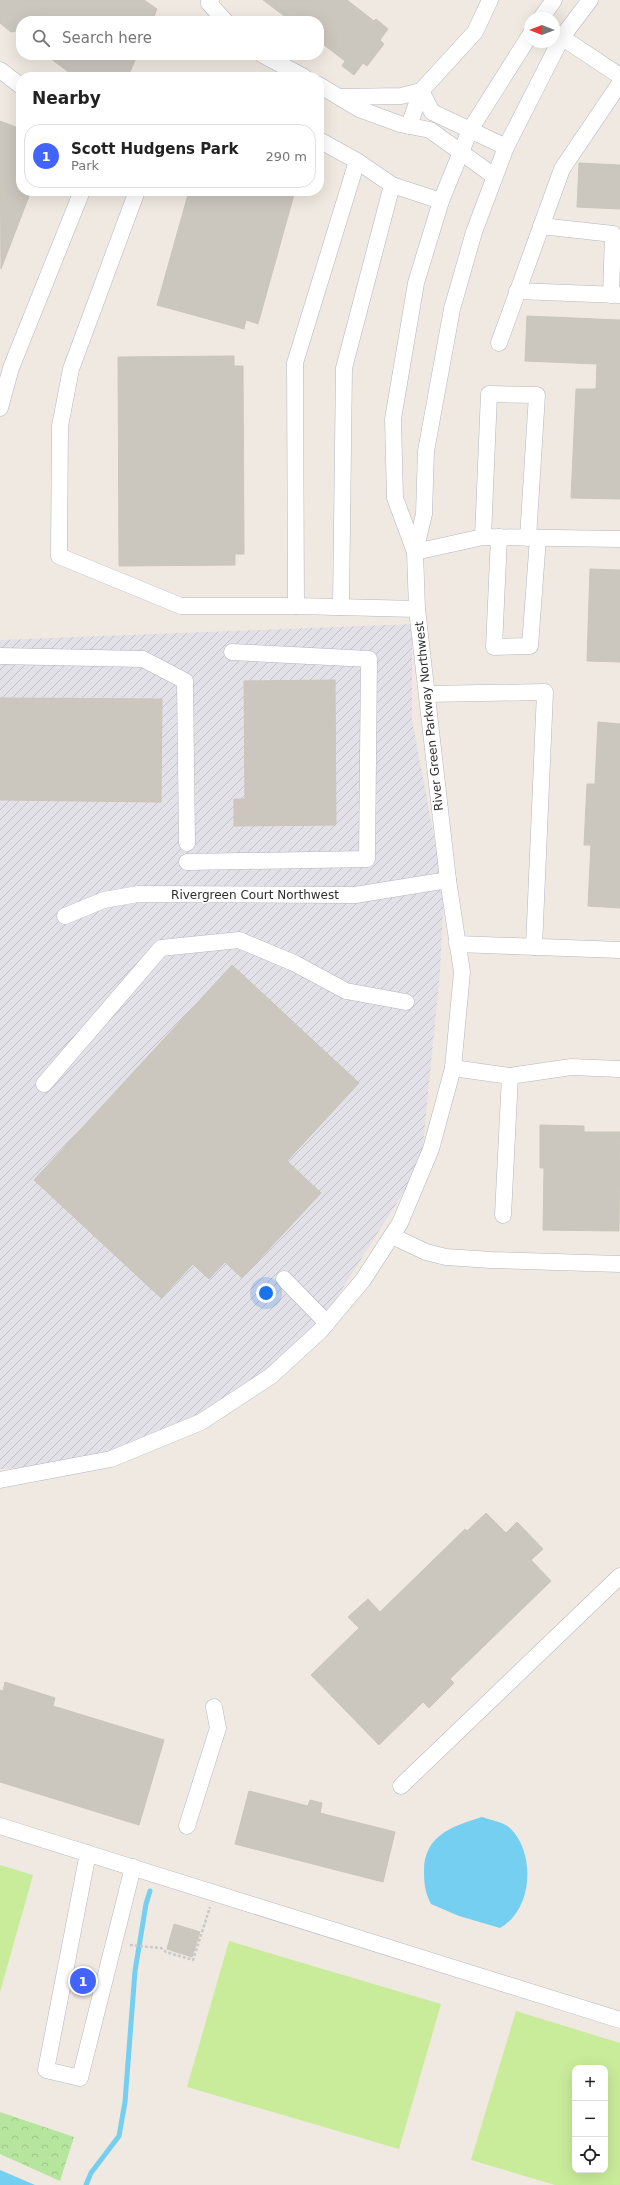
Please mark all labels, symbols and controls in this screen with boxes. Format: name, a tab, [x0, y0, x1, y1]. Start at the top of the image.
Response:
north arrow	[524, 12, 560, 48]
search box	[16, 16, 324, 60]
icon: search	[30, 27, 52, 49]
text: Search here	[62, 29, 152, 47]
text: Nearby	[32, 88, 101, 108]
text: Scott Hudgens Park	[71, 140, 238, 158]
text: 1	[41, 149, 51, 164]
text: 290 m	[265, 149, 307, 164]
text: Park	[71, 158, 99, 173]
street label: River Green Parkway Northwest	[412, 620, 446, 812]
street label: Rivergreen Court Northwest	[171, 888, 339, 902]
your location	[256, 1283, 276, 1303]
pin: 1	[70, 1966, 96, 1996]
map controls	[572, 2065, 608, 2173]
button: +	[572, 2065, 608, 2101]
button: −	[572, 2101, 608, 2137]
button: locate	[572, 2137, 608, 2173]

